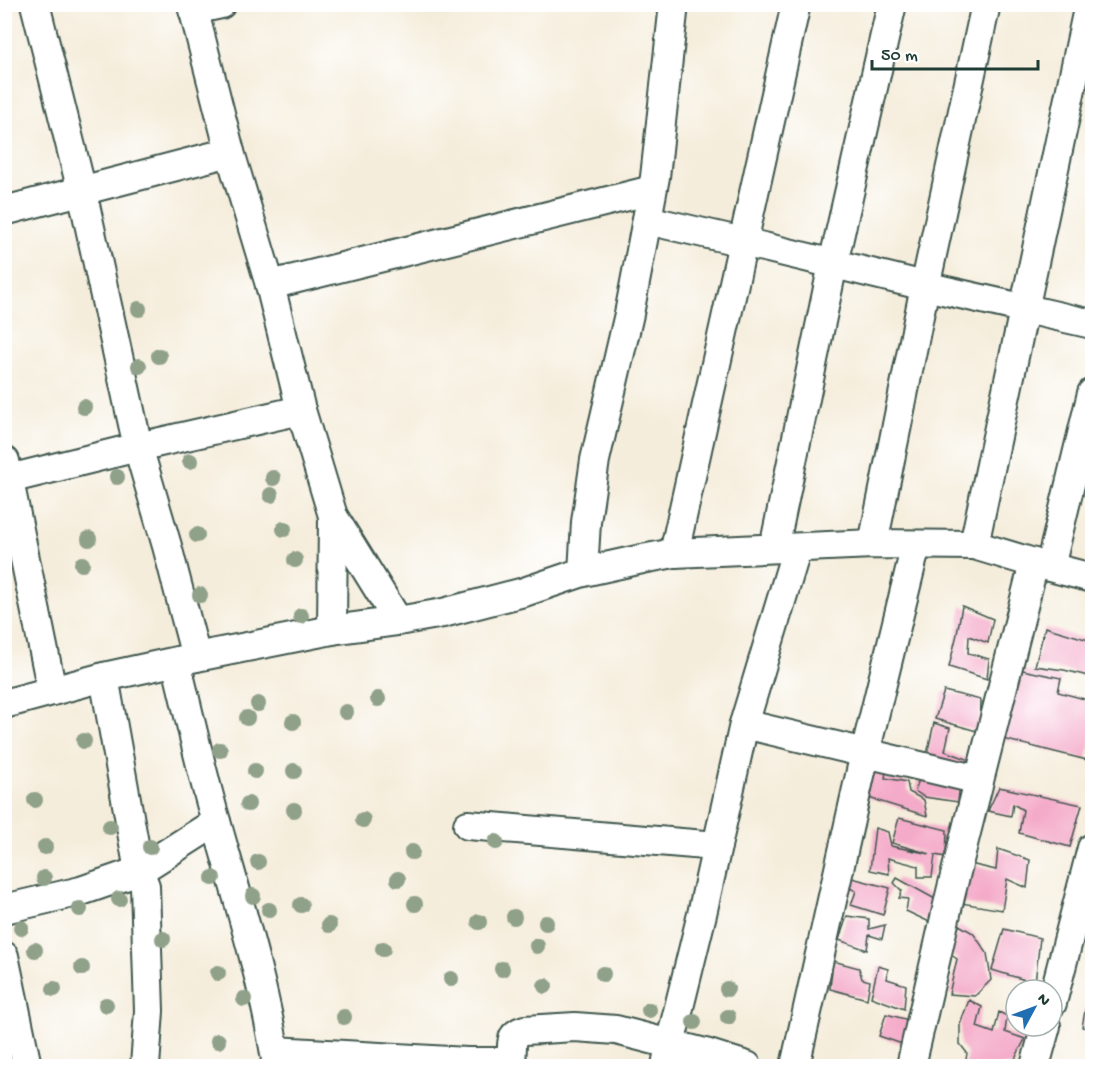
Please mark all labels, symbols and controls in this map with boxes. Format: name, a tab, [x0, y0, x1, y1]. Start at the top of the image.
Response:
scale bar	[872, 33, 1038, 71]
text: 50 m	[881, 46, 918, 67]
north arrow	[1004, 978, 1064, 1038]
text: N	[1032, 990, 1054, 1011]

